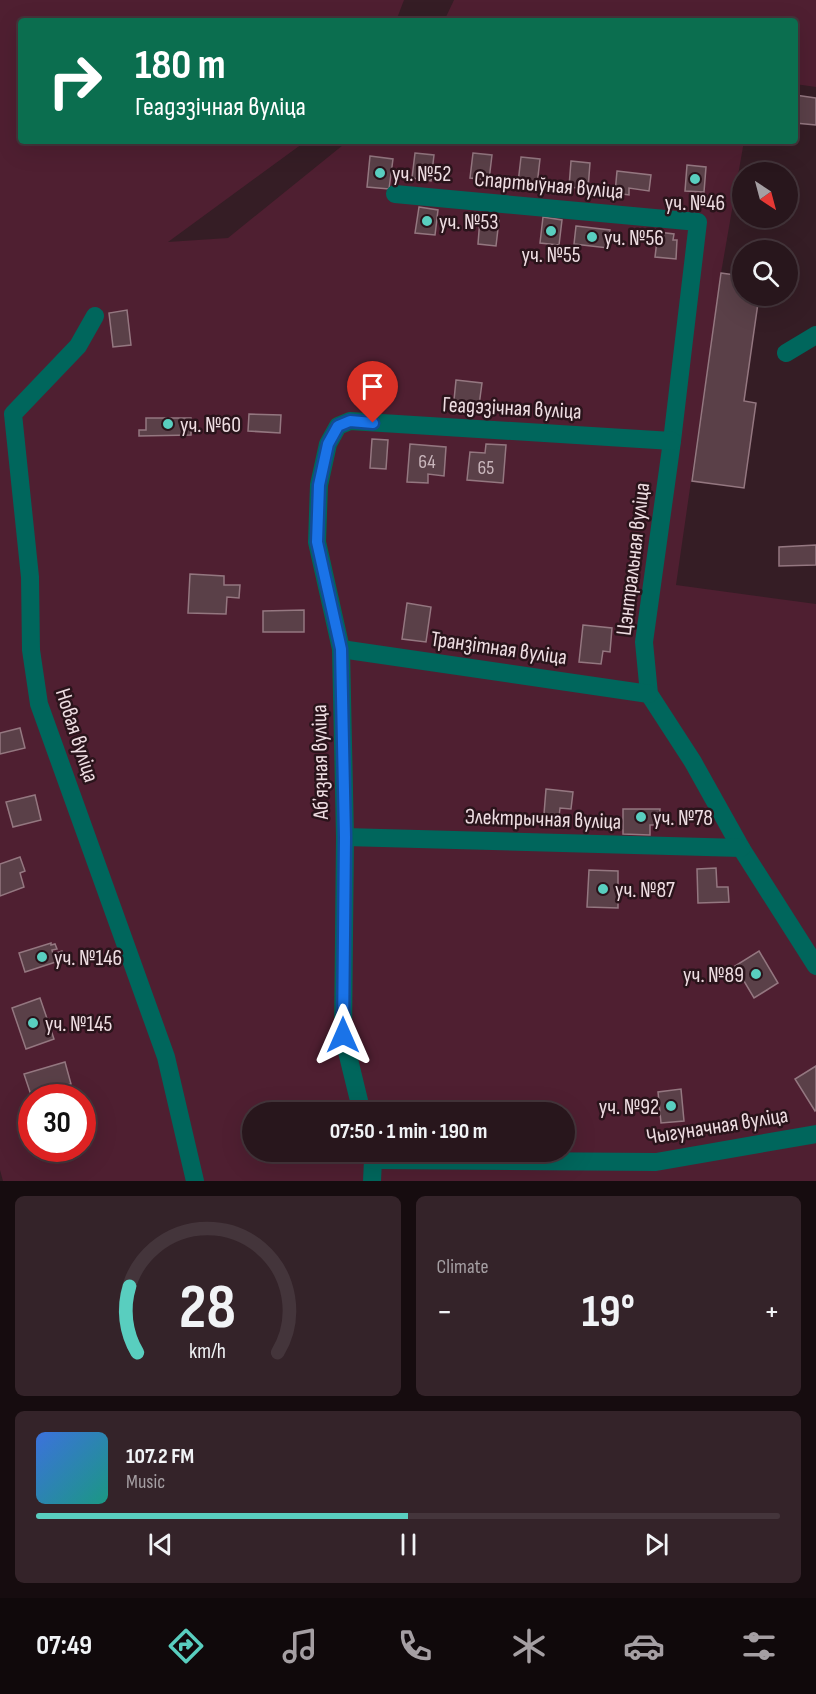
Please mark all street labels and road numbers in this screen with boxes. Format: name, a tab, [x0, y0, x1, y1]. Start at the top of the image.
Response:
street label: Спартыўная вуліца	[473, 166, 625, 205]
street label: Геадэзічная вуліца	[442, 391, 582, 426]
street label: Цэнтральная вуліца	[611, 481, 656, 637]
street label: Транзітная вуліца	[429, 626, 569, 671]
street label: Новая вуліца	[49, 685, 104, 786]
street label: Абʼязная вуліца	[306, 704, 335, 821]
street label: Электрычная вуліца	[464, 803, 622, 836]
street label: Чыгуначная вуліца	[644, 1102, 790, 1151]

